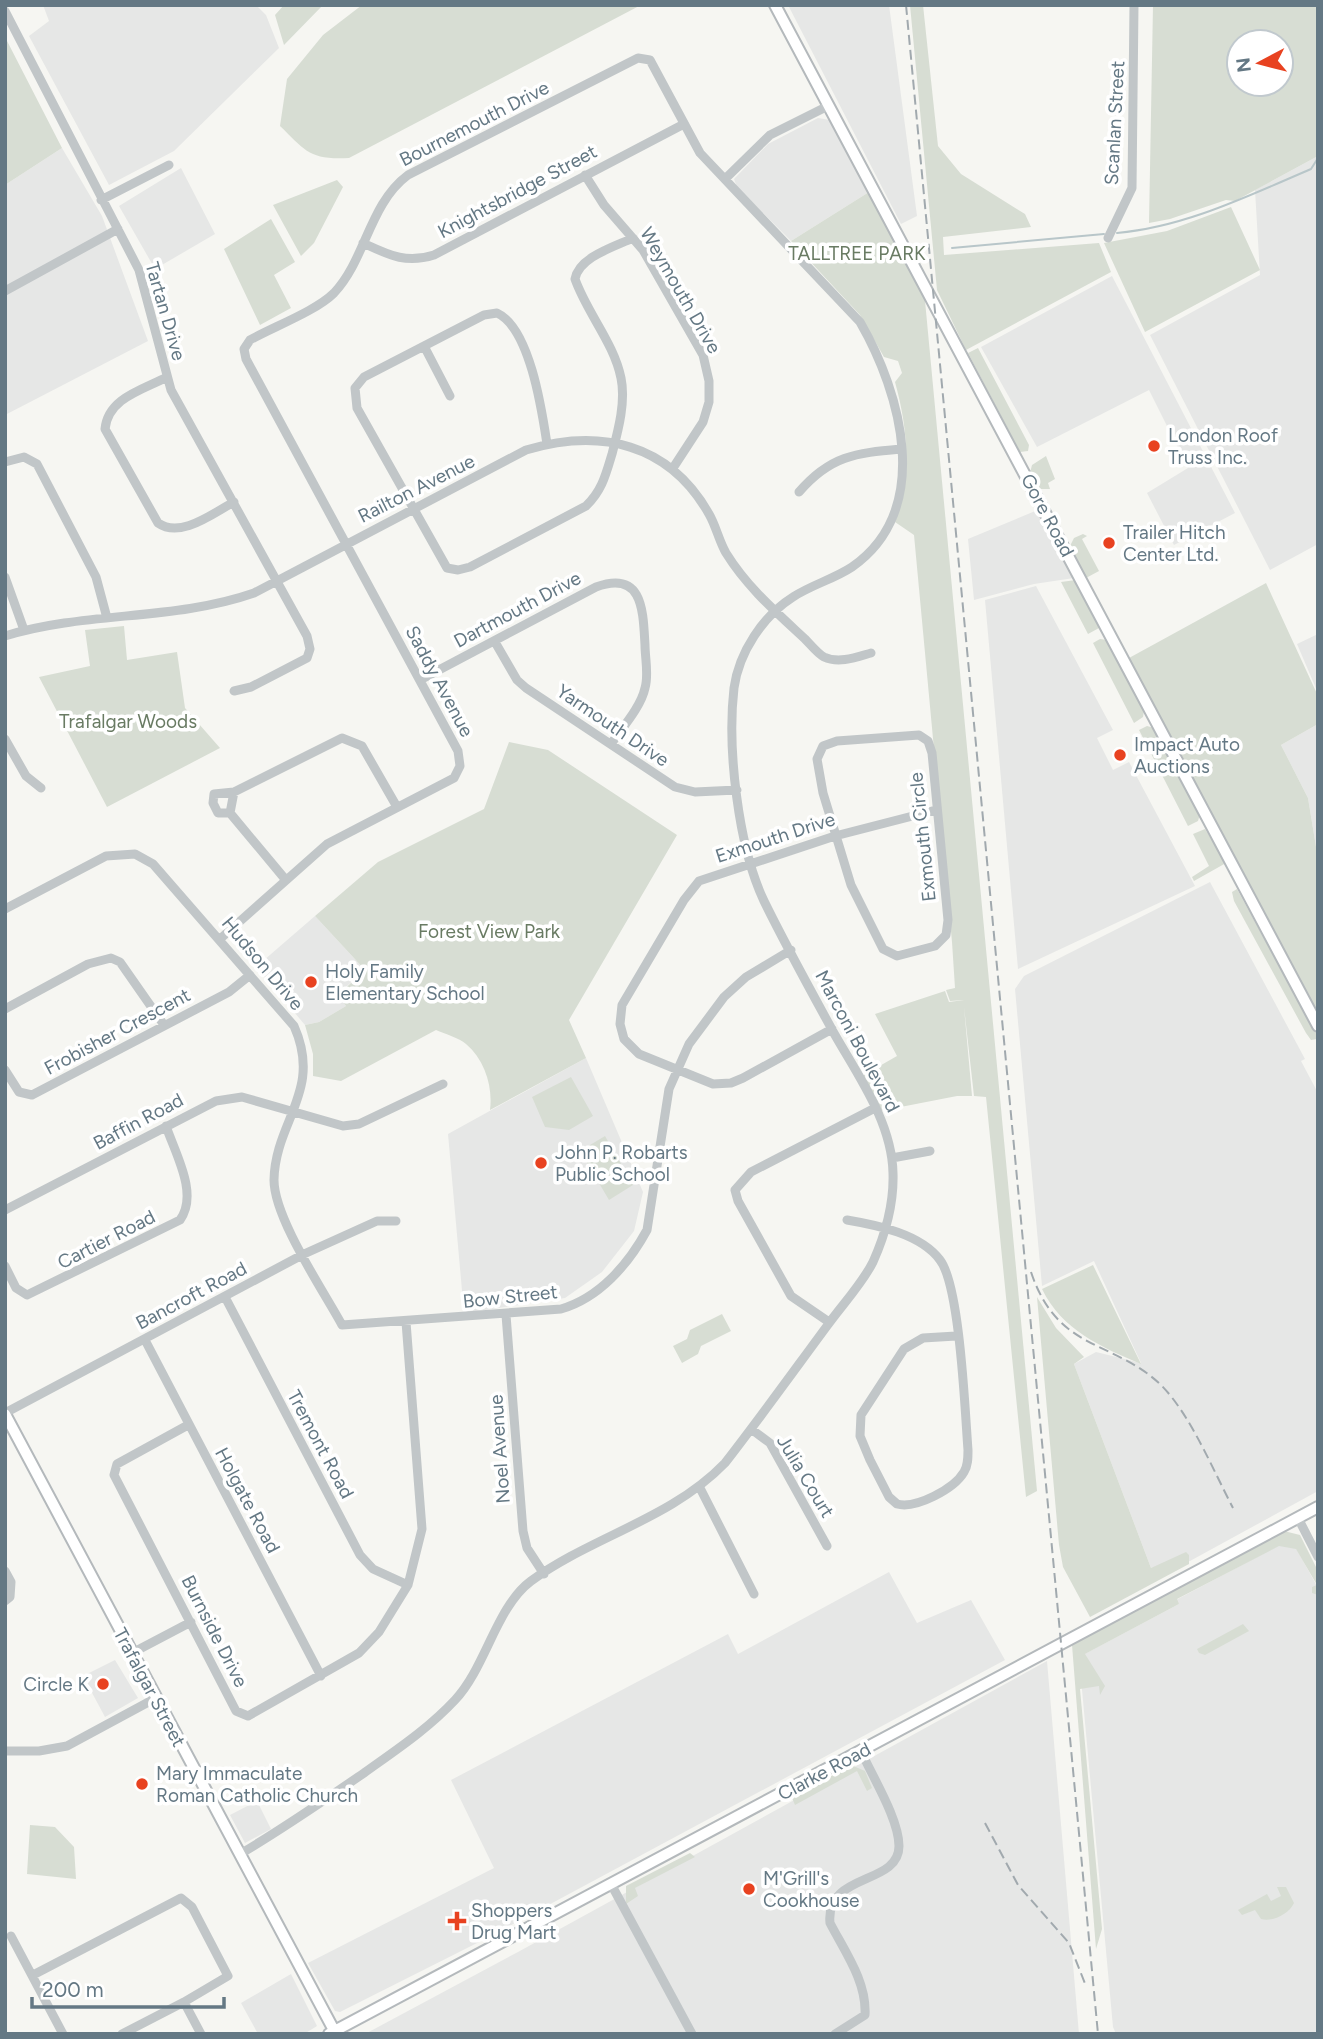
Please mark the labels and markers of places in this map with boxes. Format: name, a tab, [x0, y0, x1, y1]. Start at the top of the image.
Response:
place label: London Roof Truss Inc.	[1168, 424, 1278, 469]
marker: London Roof Truss Inc.	[1146, 438, 1162, 454]
place label: Trailer Hitch Center Ltd.	[1123, 521, 1225, 566]
marker: Trailer Hitch Center Ltd.	[1101, 535, 1117, 551]
place label: Impact Auto Auctions	[1134, 733, 1240, 778]
marker: Impact Auto Auctions	[1112, 747, 1128, 763]
place label: Holy Family Elementary School	[325, 960, 485, 1005]
marker: Holy Family Elementary School	[303, 974, 319, 990]
place label: John P. Robarts Public School	[555, 1141, 688, 1186]
marker: John P. Robarts Public School	[533, 1155, 549, 1171]
place label: Circle K	[23, 1673, 89, 1696]
marker: Circle K	[95, 1676, 111, 1692]
place label: Mary Immaculate Roman Catholic Church	[156, 1762, 358, 1807]
marker: Mary Immaculate Roman Catholic Church	[134, 1776, 150, 1792]
place label: M'Grill's Cookhouse	[763, 1867, 859, 1912]
marker: M'Grill's Cookhouse	[741, 1881, 757, 1897]
place label: Shoppers Drug Mart	[471, 1899, 556, 1944]
marker: Shoppers Drug Mart	[449, 1913, 465, 1929]

